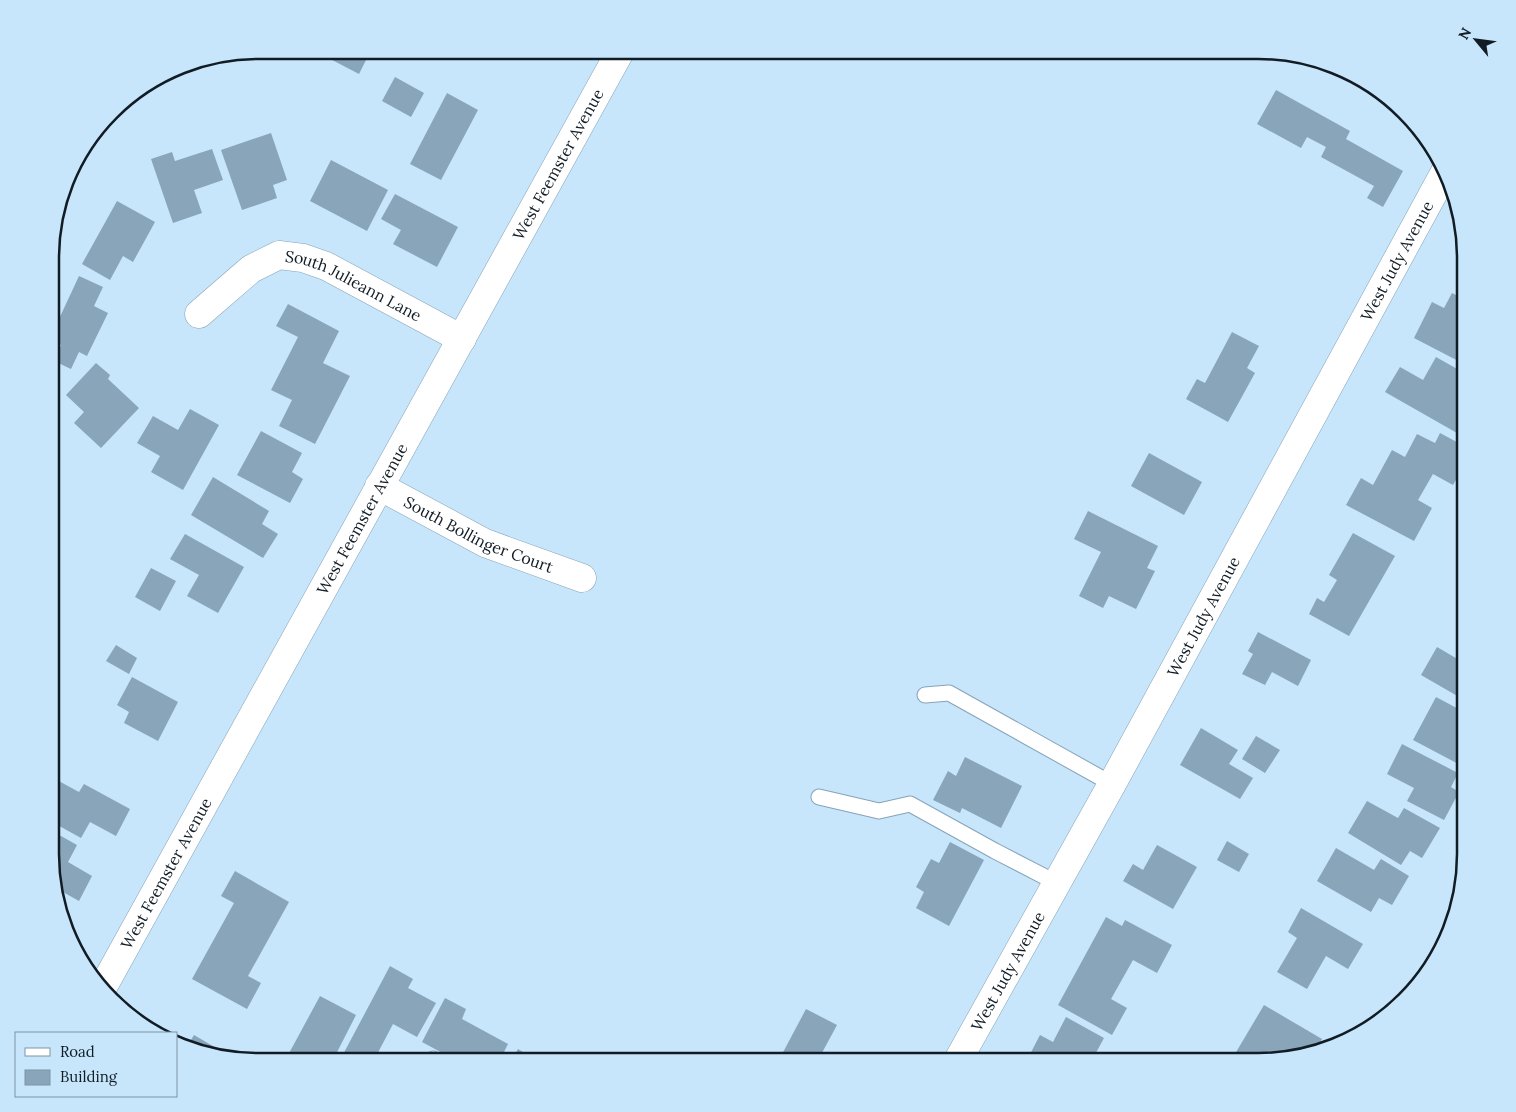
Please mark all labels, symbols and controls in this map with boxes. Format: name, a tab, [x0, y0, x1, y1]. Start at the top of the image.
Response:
north arrow	[1451, 15, 1501, 65]
text: N	[1454, 24, 1475, 43]
street label: West Feemster Avenue	[508, 85, 608, 243]
street label: West Judy Avenue	[1356, 197, 1438, 324]
street label: South Julieann Lane	[284, 246, 425, 326]
street label: West Feemster Avenue	[312, 439, 412, 598]
street label: South Bollinger Court	[401, 491, 557, 577]
street label: West Judy Avenue	[1162, 553, 1244, 680]
street label: West Feemster Avenue	[116, 794, 216, 952]
street label: West Judy Avenue	[966, 908, 1049, 1035]
legend	[15, 1032, 178, 1097]
text: Road	[60, 1042, 95, 1061]
text: Building	[60, 1067, 118, 1086]

